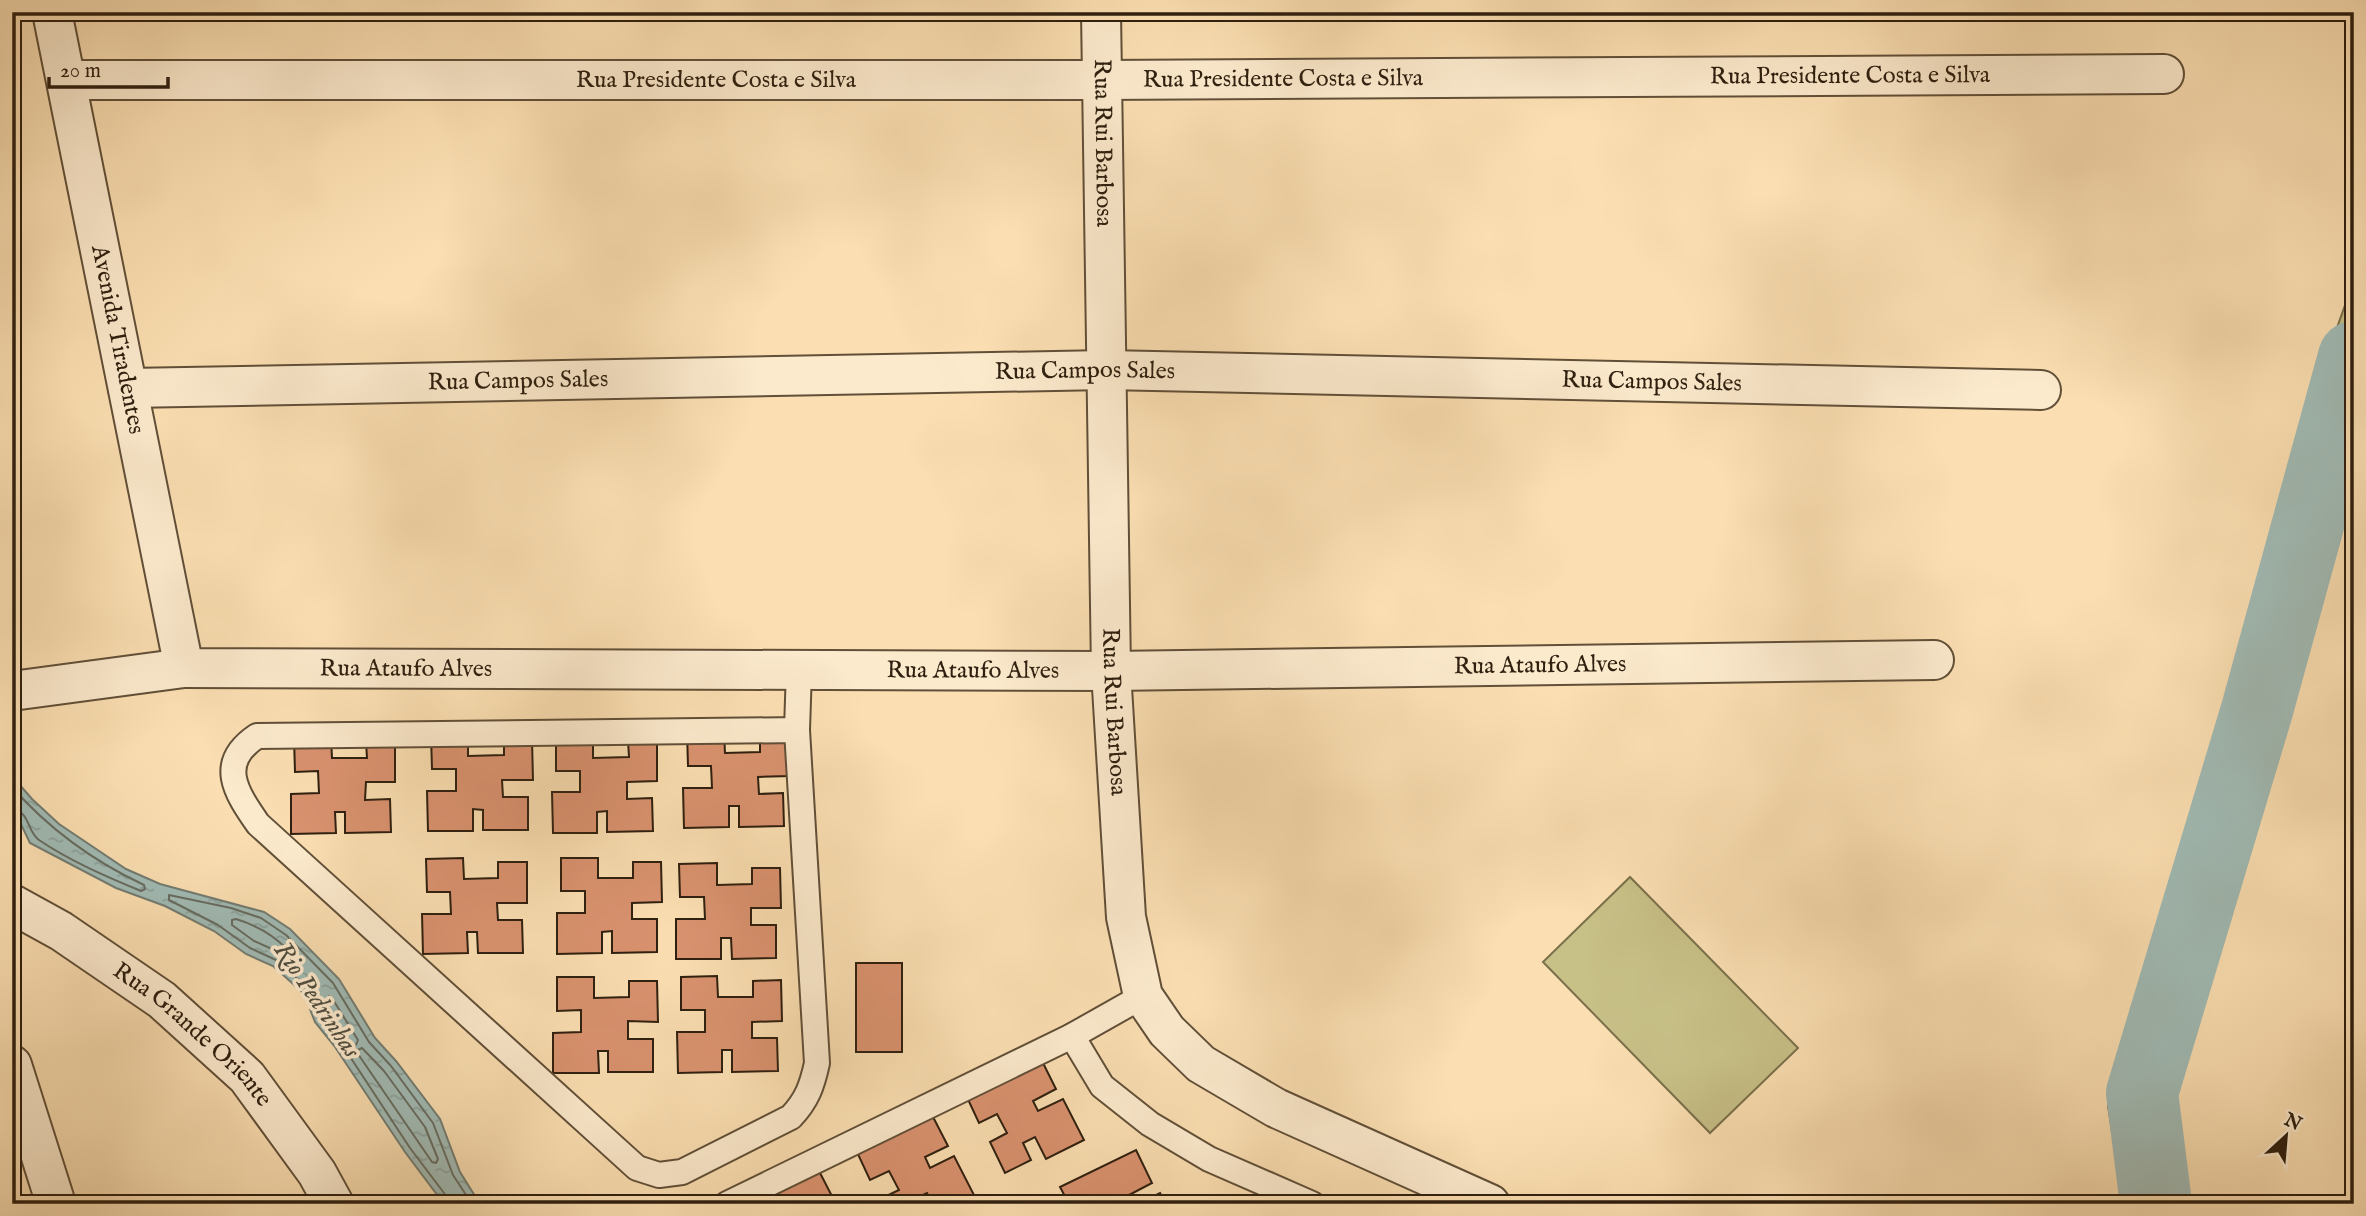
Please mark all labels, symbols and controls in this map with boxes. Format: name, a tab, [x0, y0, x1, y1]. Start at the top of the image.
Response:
scale bar	[49, 46, 168, 90]
text: 20 m	[60, 58, 101, 85]
street label: Rua Rui Barbosa	[1086, 59, 1120, 228]
street label: Rua Presidente Costa e Silva	[1710, 59, 1991, 92]
street label: Rua Presidente Costa e Silva	[1143, 63, 1424, 95]
street label: Rua Presidente Costa e Silva	[576, 65, 857, 96]
street label: Avenida Tiradentes	[84, 241, 152, 437]
street label: Rua Campos Sales	[994, 354, 1175, 388]
street label: Rua Campos Sales	[427, 364, 608, 398]
street label: Rua Campos Sales	[1561, 364, 1742, 399]
street label: Rua Rui Barbosa	[1095, 628, 1134, 797]
street label: Rua Ataufo Alves	[1453, 649, 1627, 682]
street label: Rua Ataufo Alves	[319, 653, 492, 684]
street label: Rua Ataufo Alves	[886, 655, 1059, 686]
water label: Rio Pedrinhas	[266, 936, 368, 1065]
street label: Rua Grande Oriente	[107, 955, 279, 1113]
north arrow	[2250, 1100, 2320, 1170]
text: N	[2279, 1108, 2306, 1137]

